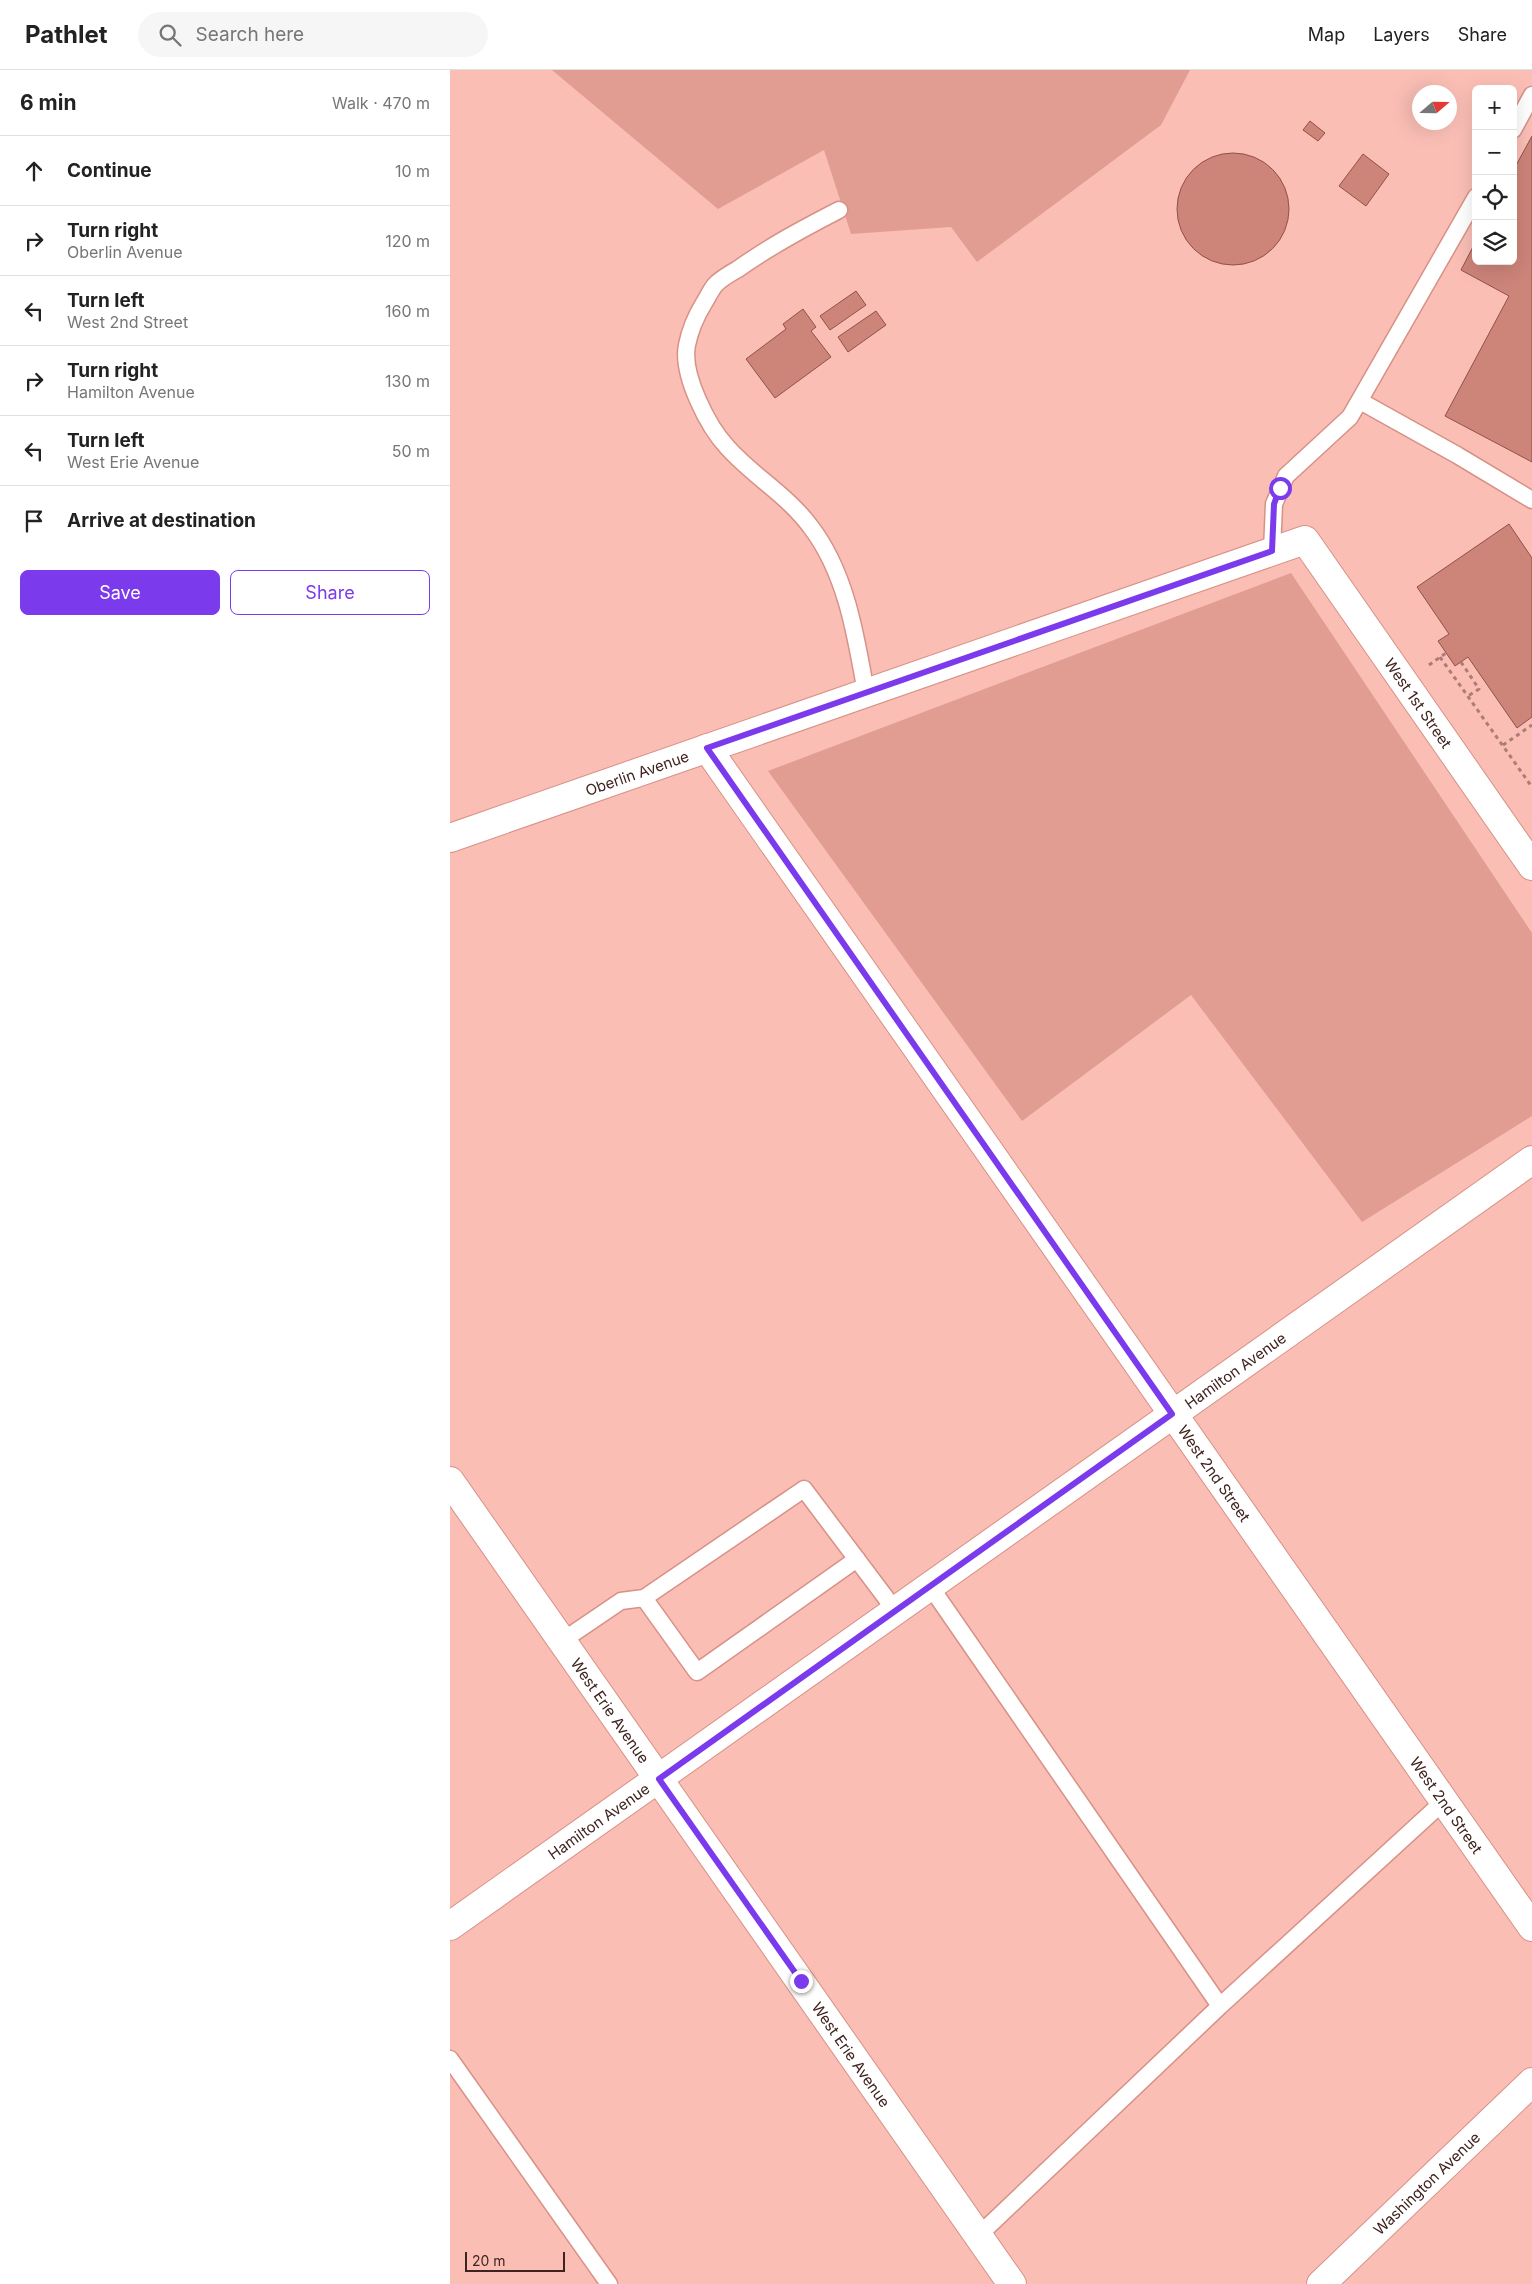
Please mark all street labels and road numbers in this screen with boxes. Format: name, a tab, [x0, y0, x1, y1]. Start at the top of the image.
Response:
street label: West 1st Street	[1381, 654, 1456, 752]
street label: Oberlin Avenue	[583, 746, 691, 800]
street label: Hamilton Avenue	[1181, 1328, 1290, 1413]
street label: West 2nd Street	[1174, 1421, 1255, 1525]
street label: West Erie Avenue	[567, 1654, 654, 1767]
street label: West 2nd Street	[1406, 1753, 1487, 1857]
street label: Hamilton Avenue	[544, 1778, 653, 1863]
street label: West Erie Avenue	[808, 1998, 895, 2111]
street label: Washington Avenue	[1369, 2128, 1484, 2239]

